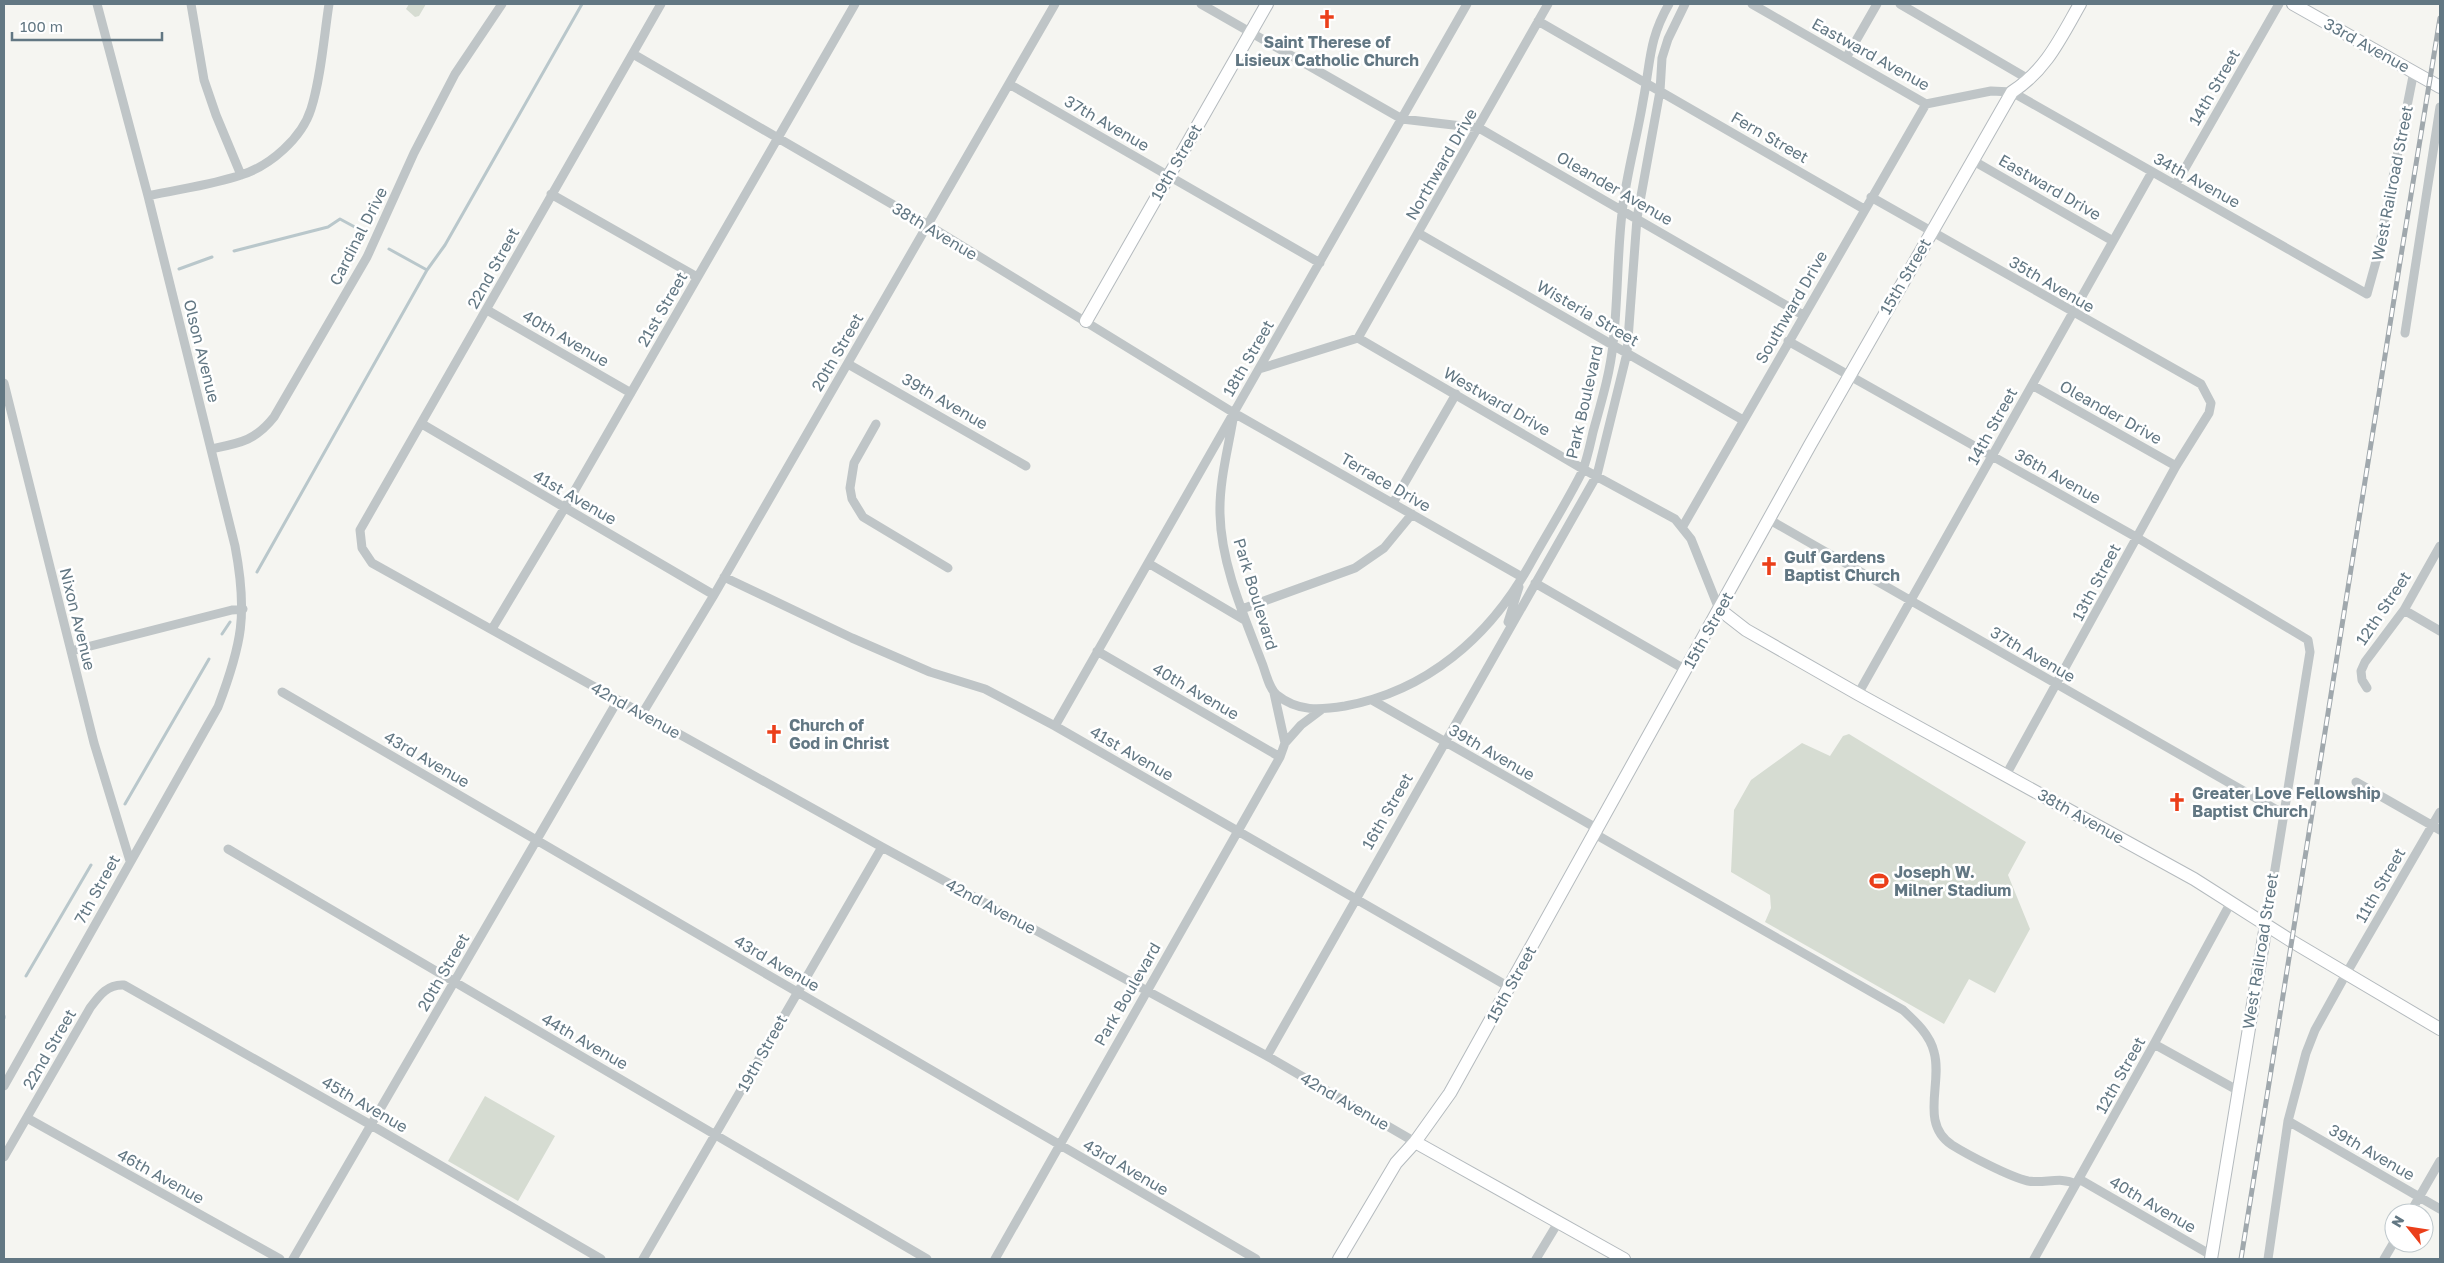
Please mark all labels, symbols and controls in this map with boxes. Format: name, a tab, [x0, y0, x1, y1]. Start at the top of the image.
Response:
church icon: Saint Therese of Lisieux Catholic Church	[1316, 8, 1338, 30]
scale bar	[12, 10, 162, 42]
street label: Eastward Avenue	[1809, 13, 1933, 95]
street label: 33rd Avenue	[2321, 13, 2413, 77]
text: 100 m	[20, 17, 63, 35]
place label: Saint Therese of Lisieux Catholic Church	[1235, 32, 1419, 70]
street label: 14th Street	[2184, 45, 2244, 129]
street label: 37th Avenue	[1061, 91, 1153, 155]
street label: West Railroad Street	[2367, 104, 2417, 262]
street label: Northward Drive	[1401, 105, 1481, 223]
street label: Fern Street	[1728, 107, 1812, 167]
street label: 19th Street	[1146, 120, 1206, 204]
street label: Oleander Avenue	[1553, 147, 1677, 229]
street label: 34th Avenue	[2150, 148, 2244, 212]
street label: Eastward Drive	[1995, 150, 2105, 224]
street label: Cardinal Drive	[325, 183, 391, 289]
street label: 38th Avenue	[889, 198, 981, 264]
street label: 22nd Street	[463, 224, 523, 312]
street label: 15th Street	[1875, 234, 1935, 318]
street label: Southward Drive	[1751, 247, 1831, 367]
street label: 35th Avenue	[2006, 251, 2098, 317]
street label: 21st Street	[633, 268, 691, 350]
street label: Wisteria Street	[1533, 276, 1643, 350]
street label: Olson Avenue	[180, 297, 224, 405]
street label: 40th Avenue	[519, 305, 613, 371]
street label: 20th Street	[807, 309, 867, 395]
street label: 18th Street	[1218, 316, 1278, 400]
street label: Park Boulevard	[1561, 343, 1607, 461]
street label: Westward Drive	[1440, 362, 1554, 440]
street label: 39th Avenue	[899, 368, 991, 434]
street label: Oleander Drive	[2056, 376, 2166, 448]
street label: 14th Street	[1963, 384, 2021, 468]
street label: 36th Avenue	[2011, 444, 2105, 508]
street label: Terrace Drive	[1337, 448, 1435, 516]
street label: 41st Avenue	[530, 465, 620, 529]
street label: Park Boulevard	[1229, 536, 1283, 652]
street label: 13th Street	[2067, 540, 2125, 624]
place label: Gulf Gardens Baptist Church	[1784, 547, 1900, 585]
church icon: Gulf Gardens Baptist Church	[1758, 555, 1780, 577]
street label: Nixon Avenue	[56, 566, 100, 672]
street label: 12th Street	[2351, 567, 2415, 649]
street label: 15th Street	[1679, 588, 1737, 672]
street label: 37th Avenue	[1987, 622, 2079, 686]
street label: 40th Avenue	[1149, 658, 1243, 724]
street label: 42nd Avenue	[588, 677, 684, 743]
place label: Church of God in Christ	[789, 715, 889, 753]
street label: 39th Avenue	[1446, 719, 1538, 785]
street label: 41st Avenue	[1087, 721, 1177, 785]
church icon: Church of God in Christ	[763, 723, 785, 745]
street label: 43rd Avenue	[381, 726, 473, 792]
street label: 16th Street	[1357, 769, 1417, 853]
place label: Greater Love Fellowship Baptist Church	[2192, 783, 2381, 821]
street label: 38th Avenue	[2034, 784, 2128, 848]
church icon: Greater Love Fellowship Baptist Church	[2166, 791, 2188, 813]
street label: 11th Street	[2351, 844, 2409, 926]
street label: 7th Street	[70, 851, 124, 927]
place label: Joseph W. Milner Stadium	[1894, 862, 2011, 900]
sports icon: Joseph W. Milner Stadium	[1868, 870, 1890, 892]
street label: West Railroad Street	[2238, 871, 2282, 1031]
street label: 42nd Avenue	[943, 874, 1039, 938]
street label: 20th Street	[413, 929, 473, 1015]
street label: 43rd Avenue	[731, 930, 823, 996]
street label: Park Boulevard	[1089, 939, 1165, 1049]
street label: 15th Street	[1482, 942, 1540, 1026]
street label: 22nd Street	[18, 1005, 80, 1093]
street label: 44th Avenue	[538, 1008, 632, 1074]
street label: 19th Street	[733, 1011, 791, 1095]
street label: 12th Street	[2091, 1033, 2149, 1117]
street label: 42nd Avenue	[1297, 1068, 1393, 1134]
street label: 45th Avenue	[319, 1071, 411, 1137]
street label: 39th Avenue	[2326, 1119, 2418, 1185]
street label: 43rd Avenue	[1080, 1134, 1172, 1200]
street label: 46th Avenue	[114, 1144, 208, 1208]
street label: 40th Avenue	[2106, 1171, 2200, 1237]
north arrow	[2384, 1203, 2434, 1253]
text: N	[2387, 1212, 2407, 1230]

